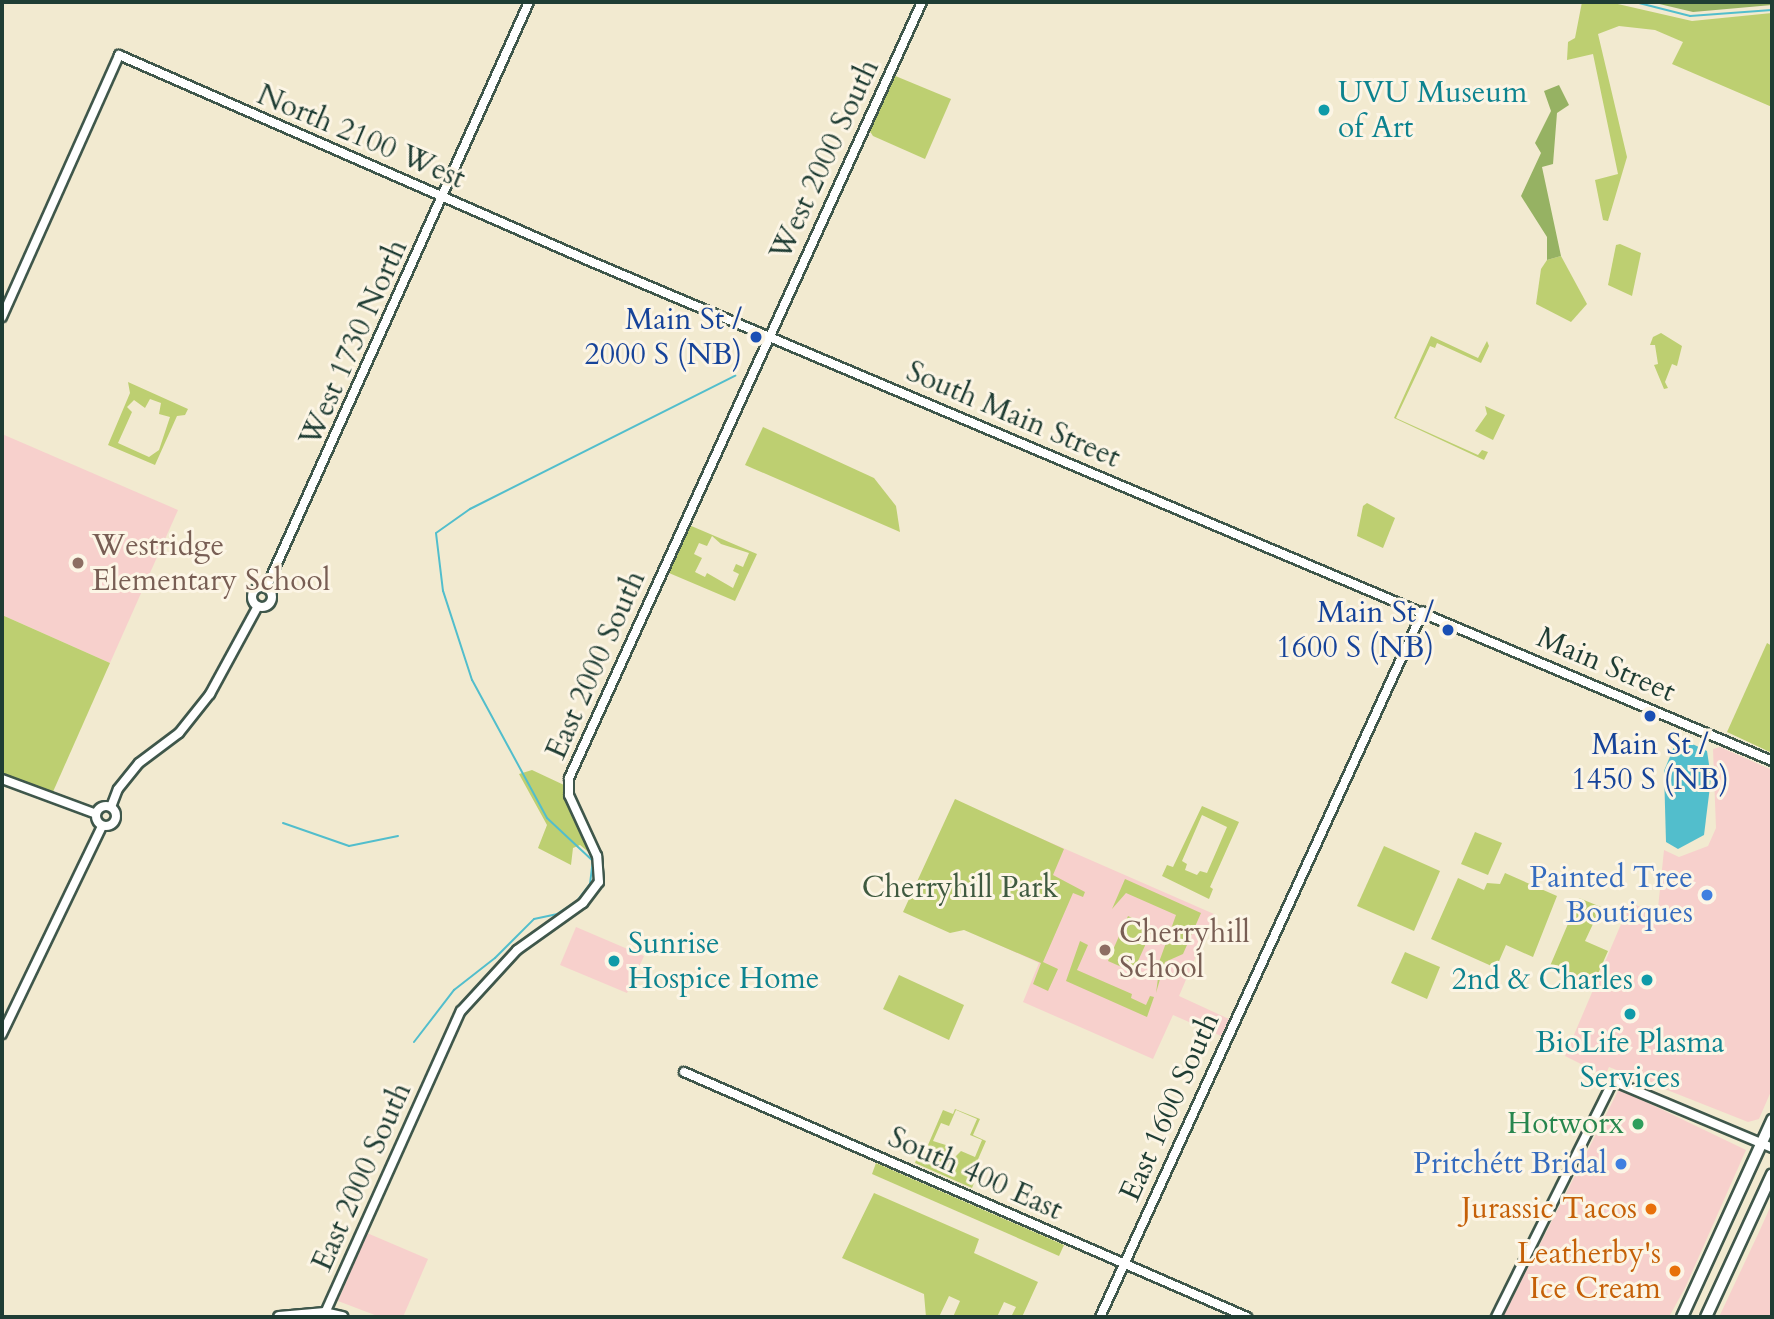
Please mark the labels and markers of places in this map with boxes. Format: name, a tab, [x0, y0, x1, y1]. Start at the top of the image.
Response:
place label: UVU Museum of Art	[1338, 75, 1527, 146]
marker: UVU Museum of Art	[1316, 102, 1332, 118]
place label: Main St / 2000 S (NB)	[584, 302, 742, 372]
marker: Main St / 2000 S (NB)	[748, 329, 764, 345]
place label: Westridge Elementary School	[92, 528, 330, 598]
marker: Westridge Elementary School	[70, 555, 86, 571]
place label: Main St / 1600 S (NB)	[1276, 595, 1434, 666]
marker: Main St / 1600 S (NB)	[1440, 622, 1456, 638]
marker: Main St / 1450 S (NB)	[1642, 708, 1658, 724]
place label: Main St / 1450 S (NB)	[1571, 727, 1729, 798]
place label: Painted Tree Boutiques	[1529, 860, 1693, 930]
marker: Painted Tree Boutiques	[1699, 887, 1715, 903]
place label: Cherryhill School	[1119, 915, 1250, 986]
place label: Sunrise Hospice Home	[628, 926, 819, 996]
marker: Cherryhill School	[1097, 942, 1113, 958]
marker: Sunrise Hospice Home	[606, 953, 622, 969]
place label: 2nd & Charles	[1452, 962, 1633, 998]
marker: 2nd & Charles	[1639, 972, 1655, 988]
marker: BioLife Plasma Services	[1622, 1006, 1638, 1022]
place label: BioLife Plasma Services	[1535, 1025, 1725, 1096]
place label: Hotworx	[1507, 1106, 1624, 1142]
marker: Hotworx	[1630, 1116, 1646, 1132]
place label: Pritchétt Bridal	[1413, 1146, 1607, 1182]
marker: Pritchétt Bridal	[1613, 1156, 1629, 1172]
place label: Jurassic Tacos	[1461, 1191, 1637, 1227]
marker: Jurassic Tacos	[1643, 1201, 1659, 1217]
place label: Leatherby's Ice Cream	[1517, 1236, 1661, 1306]
marker: Leatherby's Ice Cream	[1667, 1263, 1683, 1279]

